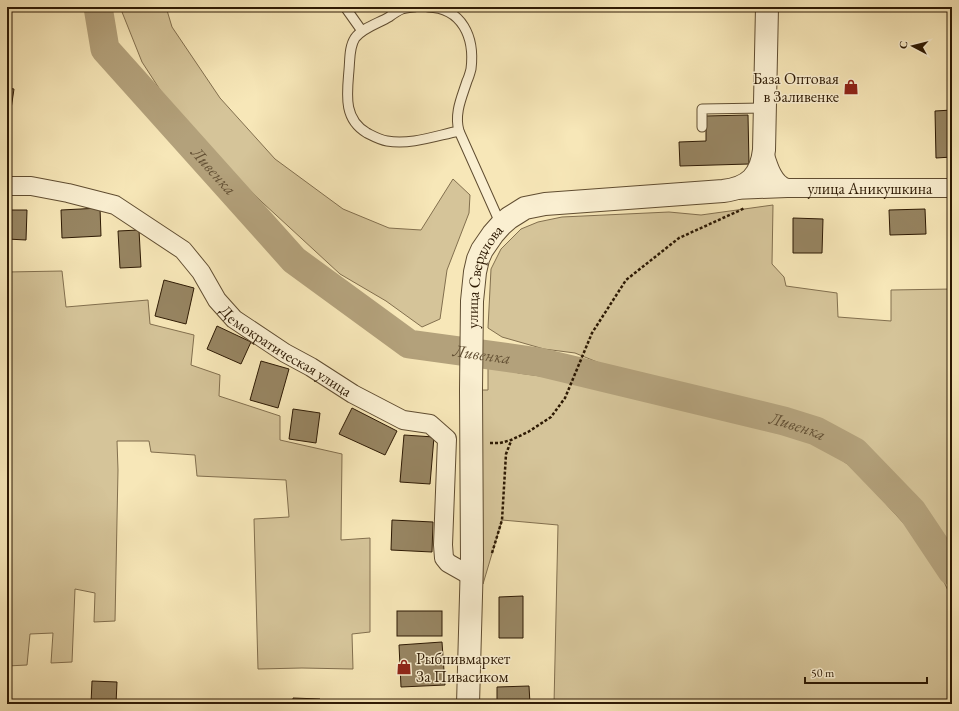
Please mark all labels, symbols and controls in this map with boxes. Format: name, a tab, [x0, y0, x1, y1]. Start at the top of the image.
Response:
north arrow	[893, 26, 933, 66]
text: С	[896, 40, 911, 50]
place label: База Оптовая в Заливенке	[753, 68, 839, 107]
shop icon: База Оптовая в Заливенке	[842, 78, 860, 96]
water label: Ливенка	[186, 141, 241, 200]
street label: улица Аникушкина	[807, 178, 933, 199]
street label: улица Свердлова	[462, 220, 508, 329]
street label: Демократическая улица	[215, 301, 357, 402]
water label: Ливенка	[451, 339, 512, 369]
water label: Ливенка	[766, 407, 830, 445]
place label: Рыбпивмаркет За Пивасиком	[416, 648, 511, 687]
shop icon: Рыбпивмаркет За Пивасиком	[395, 658, 413, 676]
scale bar	[805, 659, 927, 685]
text: 50 m	[811, 665, 835, 681]

